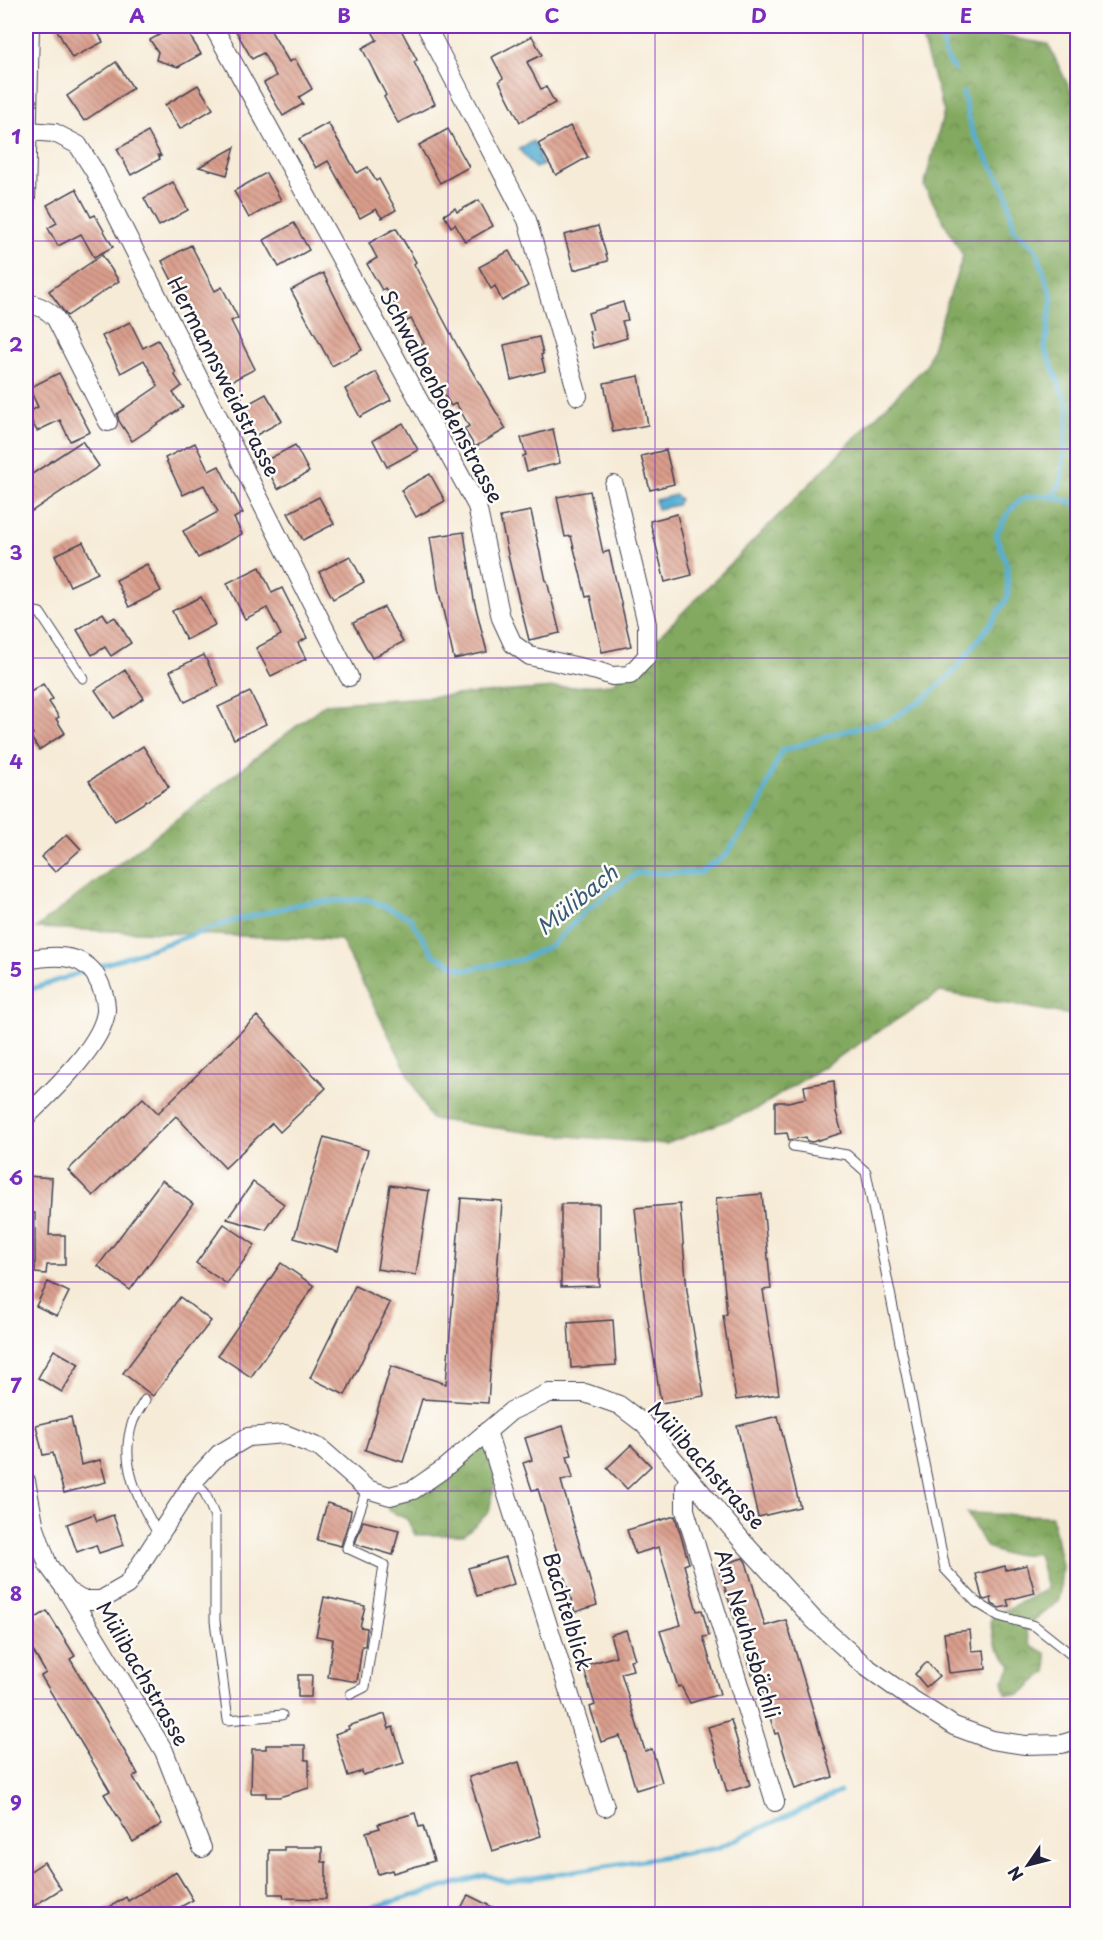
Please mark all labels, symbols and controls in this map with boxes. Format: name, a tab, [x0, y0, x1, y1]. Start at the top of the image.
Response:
text: A	[129, 0, 145, 30]
text: B	[337, 0, 351, 30]
text: C	[544, 0, 560, 30]
text: D	[751, 0, 767, 30]
text: E	[960, 0, 972, 30]
text: 1	[11, 121, 21, 151]
street label: Hermannsweidstrasse	[160, 270, 289, 482]
street label: Schwalbenbodenstrasse	[373, 284, 513, 508]
text: 2	[9, 329, 23, 359]
text: 3	[9, 537, 23, 567]
text: 4	[9, 746, 23, 776]
water label: Mülibach	[528, 855, 625, 942]
text: 5	[10, 954, 22, 984]
text: 6	[9, 1162, 23, 1192]
text: 7	[10, 1370, 22, 1400]
street label: Mülibachstrasse	[641, 1393, 774, 1536]
street label: Am Neuhusbächli	[708, 1545, 790, 1722]
street label: Bachtelblick	[536, 1548, 602, 1675]
text: 8	[10, 1578, 22, 1608]
street label: Mülibachstrasse	[89, 1594, 198, 1752]
text: 9	[10, 1787, 22, 1817]
north arrow	[998, 1835, 1058, 1895]
text: N	[1001, 1862, 1028, 1886]

